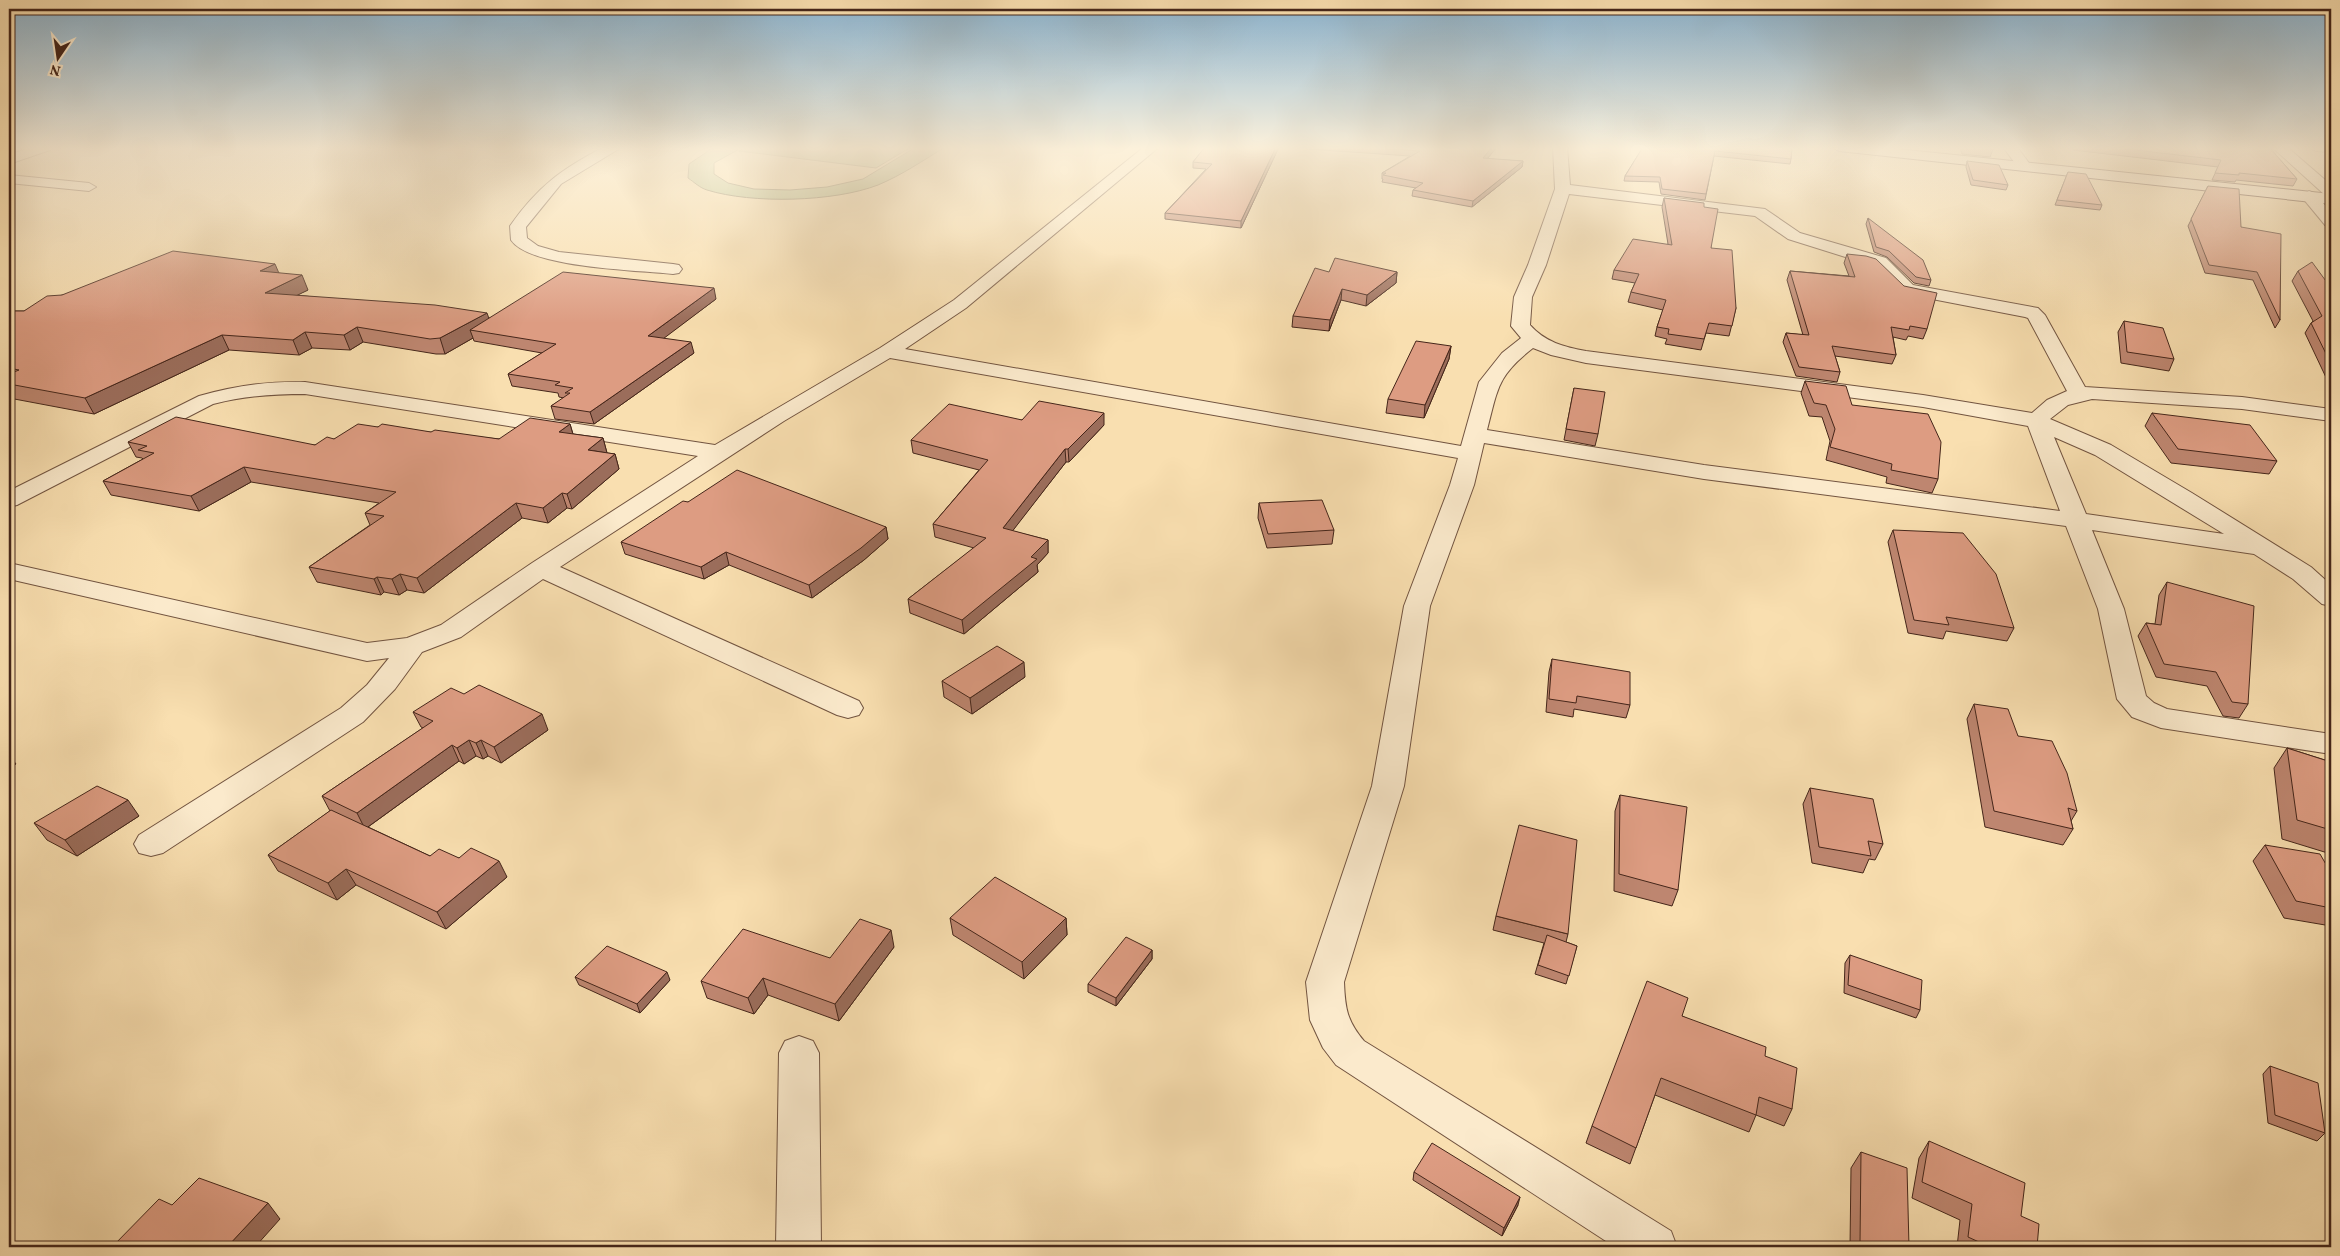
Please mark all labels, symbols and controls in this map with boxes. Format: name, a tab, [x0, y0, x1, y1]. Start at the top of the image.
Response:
north arrow	[32, 32, 82, 82]
text: N	[48, 59, 63, 80]

